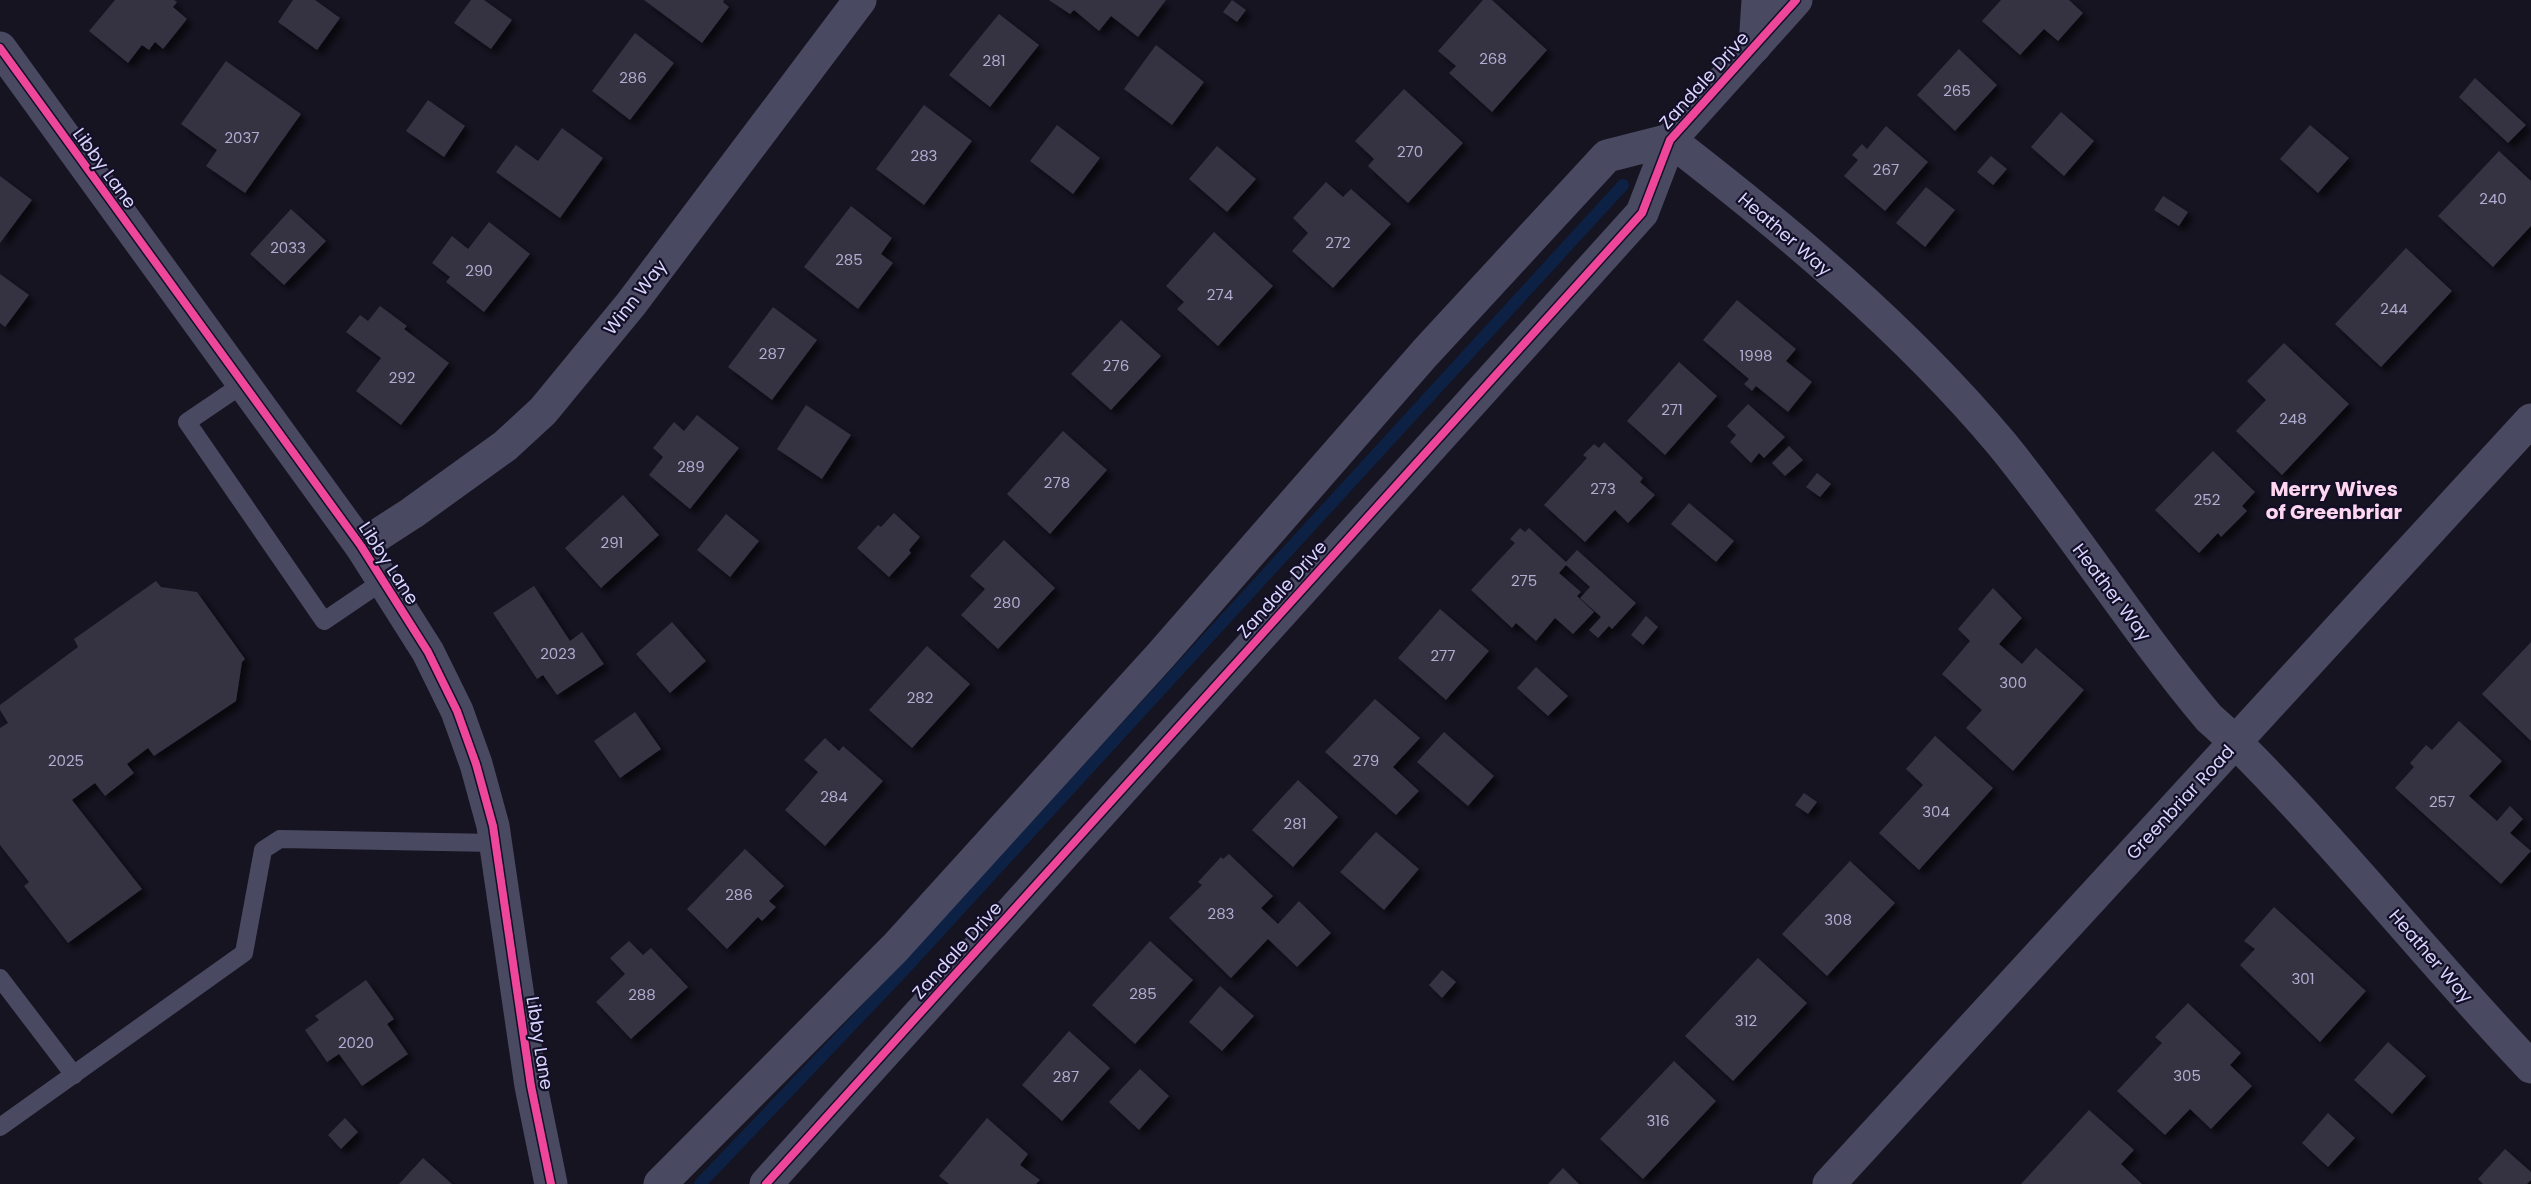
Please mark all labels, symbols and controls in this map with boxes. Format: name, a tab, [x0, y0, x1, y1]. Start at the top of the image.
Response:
street label: Zandale Drive	[1653, 26, 1755, 134]
house number: 268	[1479, 48, 1507, 69]
house number: 281	[983, 50, 1005, 71]
house number: 286	[619, 67, 647, 88]
house number: 265	[1943, 80, 1971, 101]
street label: Libby Lane	[67, 123, 143, 213]
house number: 2037	[224, 127, 260, 148]
house number: 270	[1397, 141, 1423, 162]
house number: 283	[911, 145, 937, 166]
house number: 267	[1873, 159, 1899, 180]
street label: Heather Way	[1733, 186, 1837, 282]
house number: 240	[2479, 188, 2507, 209]
house number: 272	[1325, 232, 1351, 253]
house number: 2033	[270, 237, 306, 258]
house number: 285	[835, 249, 863, 270]
street label: Winn Way	[598, 254, 672, 340]
house number: 290	[465, 260, 493, 281]
house number: 274	[1207, 284, 1233, 305]
house number: 244	[2380, 298, 2408, 319]
house number: 287	[759, 343, 785, 364]
house number: 1998	[1739, 345, 1773, 366]
house number: 276	[1103, 355, 1129, 376]
house number: 292	[389, 367, 415, 388]
house number: 271	[1661, 399, 1683, 420]
house number: 248	[2279, 408, 2307, 429]
house number: 289	[677, 456, 705, 477]
house number: 278	[1044, 472, 1070, 493]
district label: Merry Wives of Greenbriar	[2266, 475, 2403, 526]
house number: 273	[1590, 478, 1616, 499]
house number: 252	[2194, 489, 2220, 510]
street label: Libby Lane	[353, 517, 425, 609]
house number: 291	[601, 532, 623, 553]
street label: Zandale Drive	[1231, 535, 1333, 643]
street label: Heather Way	[2067, 538, 2157, 646]
house number: 275	[1511, 570, 1537, 591]
house number: 280	[993, 592, 1021, 613]
house number: 2023	[540, 643, 576, 664]
house number: 277	[1430, 645, 1456, 666]
house number: 300	[1999, 672, 2027, 693]
house number: 282	[907, 687, 933, 708]
street label: Greenbriar Road	[2120, 739, 2240, 865]
house number: 2025	[48, 750, 84, 771]
house number: 279	[1353, 750, 1379, 771]
house number: 284	[820, 786, 848, 807]
house number: 257	[2429, 791, 2455, 812]
house number: 304	[1922, 801, 1950, 822]
house number: 281	[1284, 813, 1306, 834]
house number: 286	[725, 884, 753, 905]
street label: Zandale Drive	[906, 896, 1008, 1004]
house number: 283	[1208, 903, 1234, 924]
street label: Heather Way	[2383, 904, 2479, 1008]
house number: 308	[1824, 909, 1852, 930]
house number: 301	[2291, 968, 2315, 989]
house number: 285	[1129, 983, 1157, 1004]
house number: 288	[628, 984, 656, 1005]
street label: Libby Lane	[520, 995, 560, 1091]
house number: 312	[1735, 1010, 1757, 1031]
house number: 2020	[338, 1032, 374, 1053]
house number: 305	[2173, 1065, 2201, 1086]
house number: 287	[1053, 1066, 1079, 1087]
house number: 316	[1646, 1110, 1670, 1131]

